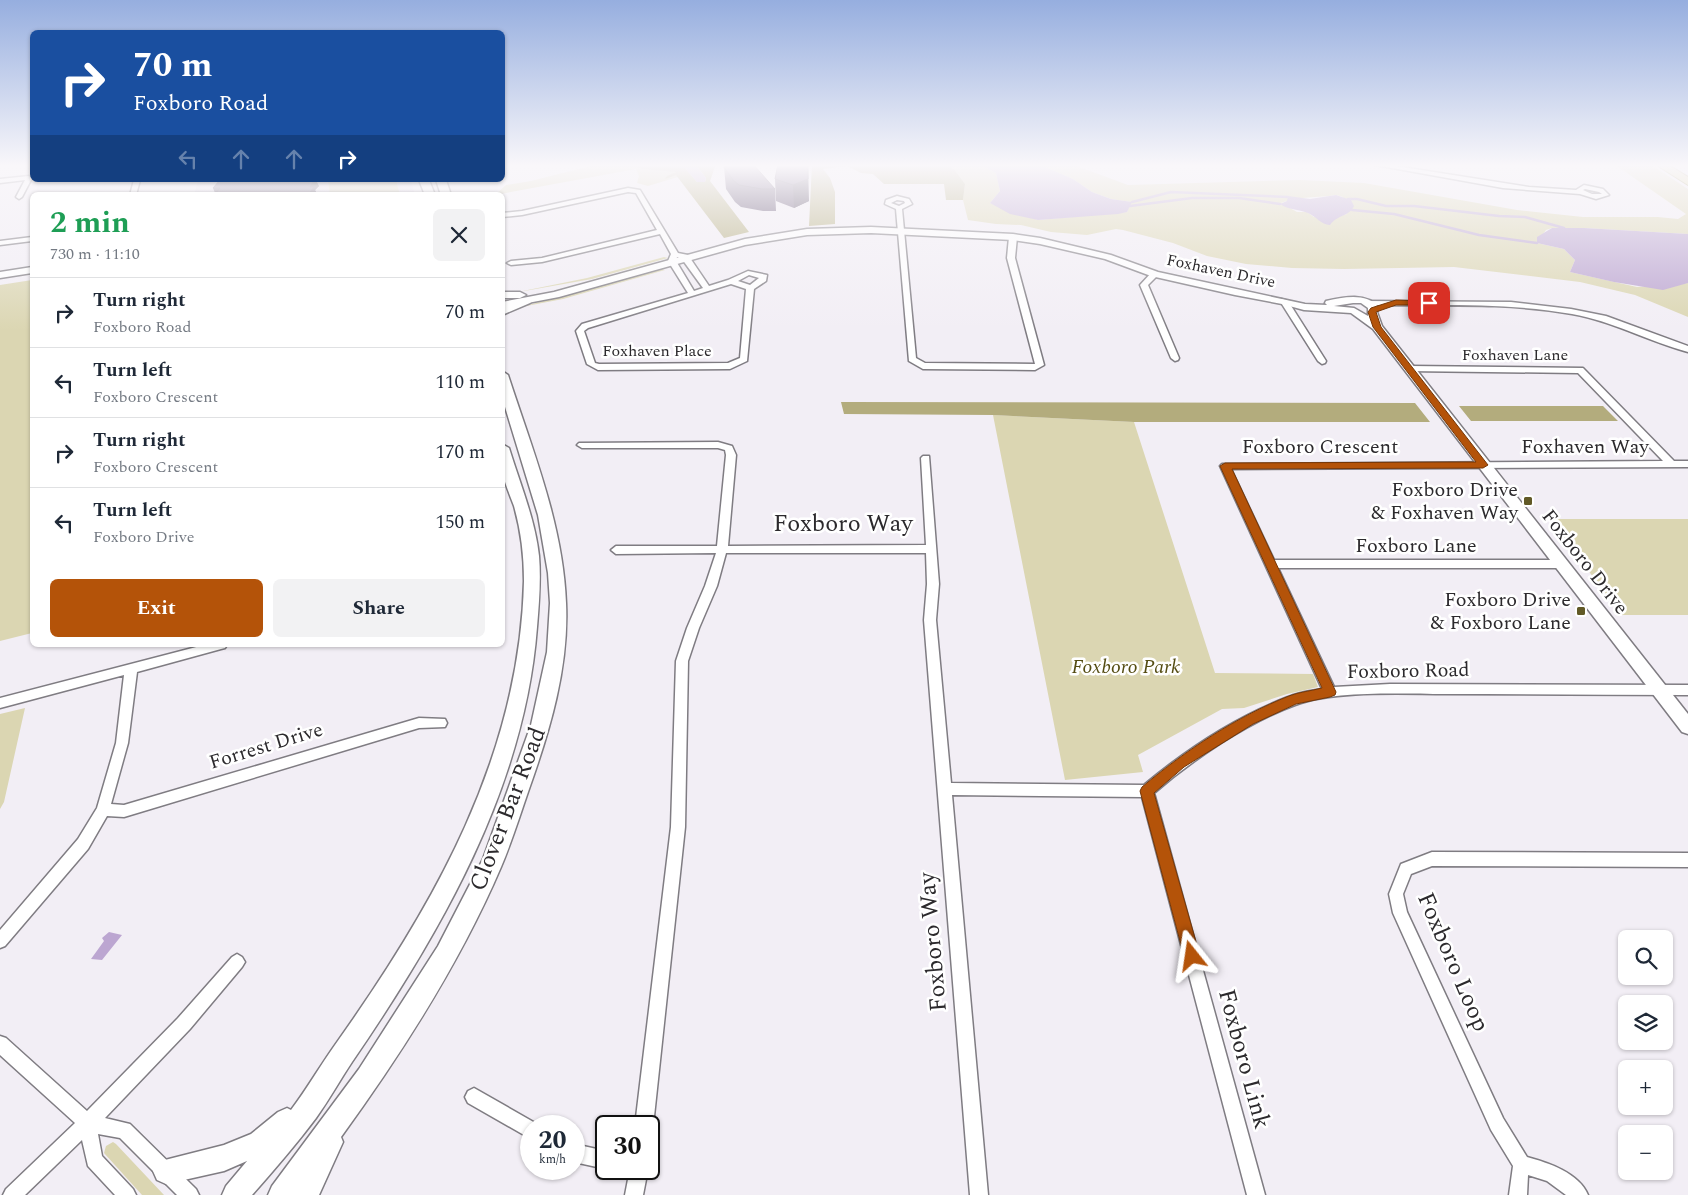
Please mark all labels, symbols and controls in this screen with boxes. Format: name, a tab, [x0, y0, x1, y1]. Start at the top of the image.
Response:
text: 70 m	[133, 39, 213, 92]
icon: right	[50, 50, 115, 115]
text: Foxboro Road	[133, 87, 268, 120]
icon: left	[174, 145, 202, 173]
icon: ahead	[227, 145, 255, 173]
icon: ahead	[280, 145, 308, 173]
icon: right	[333, 145, 361, 173]
text: 2 min	[50, 200, 130, 246]
button: close	[433, 209, 485, 261]
text: 730 m · 11:10	[50, 242, 140, 266]
street label: Foxhaven Drive	[1164, 248, 1278, 294]
pin	[1408, 282, 1450, 324]
text: Turn right	[93, 286, 186, 315]
icon: arrive	[1415, 289, 1443, 317]
text: 70 m	[445, 298, 485, 327]
icon: right	[50, 299, 78, 327]
text: Foxboro Road	[93, 315, 191, 339]
street label: Foxhaven Place	[602, 339, 712, 363]
street label: Foxhaven Lane	[1462, 343, 1568, 367]
text: Turn left	[93, 356, 172, 385]
text: 110 m	[435, 368, 485, 397]
icon: left	[50, 369, 78, 397]
text: Foxboro Crescent	[93, 385, 218, 409]
text: Turn right	[93, 426, 186, 455]
street label: Foxboro Crescent	[1242, 432, 1398, 462]
street label: Foxhaven Way	[1521, 432, 1650, 462]
text: 170 m	[435, 438, 485, 467]
icon: right	[50, 439, 78, 467]
text: Foxboro Crescent	[93, 455, 218, 479]
place label: Foxboro Drive & Foxhaven Way	[1371, 475, 1519, 528]
marker: Foxboro Drive & Foxhaven Way	[1522, 495, 1534, 507]
text: Turn left	[93, 496, 172, 525]
street label: Foxboro Drive	[1534, 503, 1636, 621]
street label: Foxboro Way	[773, 506, 914, 542]
text: 150 m	[435, 508, 485, 537]
icon: left	[50, 509, 78, 537]
text: Foxboro Drive	[93, 525, 194, 549]
street label: Foxboro Lane	[1355, 531, 1477, 561]
button: Exit	[50, 579, 263, 637]
button: Share	[273, 579, 485, 637]
place label: Foxboro Drive & Foxboro Lane	[1431, 585, 1571, 638]
marker: Foxboro Drive & Foxboro Lane	[1575, 605, 1587, 617]
park label: Foxboro Park	[1072, 652, 1181, 682]
street label: Foxboro Road	[1346, 655, 1470, 687]
street label: Forrest Drive	[205, 714, 327, 778]
street label: Clover Bar Road	[460, 722, 556, 896]
street label: Foxboro Way	[909, 869, 957, 1013]
street label: Foxboro Loop	[1407, 887, 1499, 1037]
position arrow	[1165, 929, 1217, 981]
map controls	[1618, 930, 1673, 1180]
button: search	[1618, 930, 1673, 985]
street label: Foxboro Link	[1208, 985, 1280, 1133]
button: layers	[1618, 995, 1673, 1050]
button: +	[1618, 1060, 1673, 1115]
speed limit sign: 30	[595, 1115, 660, 1180]
text: 20	[538, 1122, 567, 1160]
button: −	[1618, 1125, 1673, 1180]
text: km/h	[539, 1150, 566, 1169]

